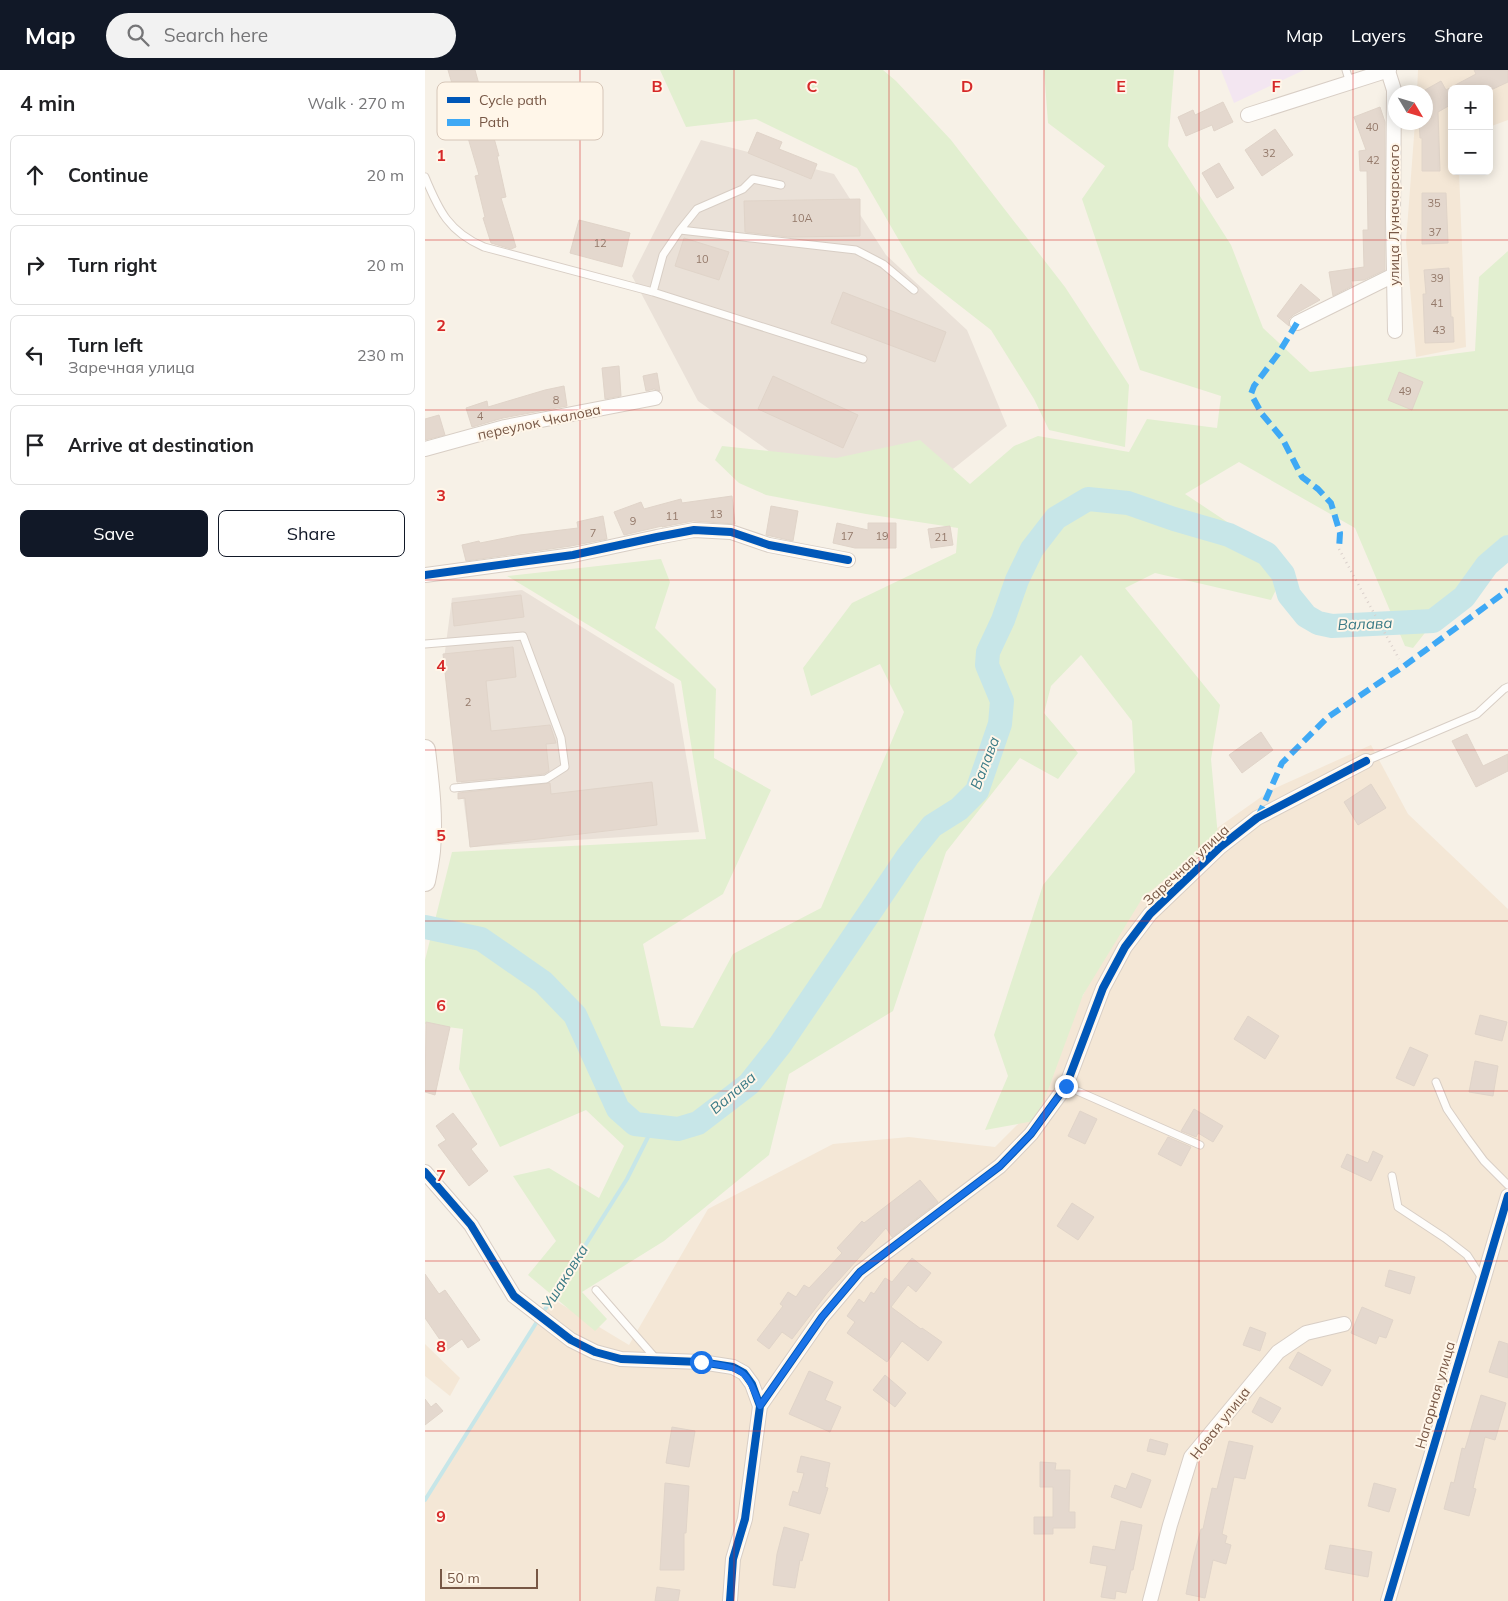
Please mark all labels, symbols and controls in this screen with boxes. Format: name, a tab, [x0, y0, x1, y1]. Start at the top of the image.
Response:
search box	[106, 13, 456, 58]
text: Map	[25, 20, 76, 50]
icon: search	[124, 21, 152, 49]
text: Search here	[164, 23, 268, 47]
text: Map	[1286, 24, 1323, 47]
text: Layers	[1351, 24, 1406, 47]
text: Share	[1434, 24, 1483, 47]
text: B	[651, 76, 663, 96]
text: C	[807, 76, 818, 96]
text: D	[961, 76, 973, 96]
text: E	[1116, 76, 1126, 96]
text: F	[1271, 76, 1281, 96]
legend	[437, 82, 603, 140]
north arrow	[1388, 85, 1433, 130]
map controls	[1448, 85, 1493, 175]
button: +	[1448, 85, 1493, 130]
text: 4 min	[20, 90, 75, 116]
text: Cycle path	[479, 91, 547, 109]
text: Walk · 270 m	[307, 93, 405, 113]
text: Path	[479, 113, 509, 131]
house number: 40	[1365, 120, 1379, 134]
button: −	[1448, 130, 1493, 175]
street label: улица Луначарского	[1385, 144, 1403, 286]
text: 1	[436, 145, 446, 165]
house number: 32	[1262, 146, 1276, 160]
house number: 42	[1366, 153, 1380, 167]
icon: ahead	[21, 161, 49, 189]
text: Continue	[68, 163, 148, 187]
text: 20 m	[367, 165, 404, 185]
house number: 35	[1427, 196, 1441, 210]
house number: 10А	[791, 211, 813, 225]
house number: 37	[1428, 225, 1442, 239]
house number: 12	[593, 236, 607, 250]
icon: right	[21, 251, 49, 279]
house number: 10	[695, 252, 709, 266]
text: Turn right	[68, 253, 157, 277]
text: 20 m	[367, 255, 404, 275]
house number: 39	[1430, 271, 1444, 285]
house number: 41	[1430, 296, 1444, 310]
text: 2	[436, 315, 446, 335]
house number: 43	[1432, 323, 1446, 337]
text: Turn left	[68, 333, 143, 357]
icon: left	[21, 341, 49, 369]
text: 230 m	[357, 345, 404, 365]
text: Заречная улица	[68, 357, 195, 377]
house number: 49	[1398, 384, 1412, 398]
house number: 8	[553, 393, 560, 407]
street label: переулок Чкалова	[476, 400, 602, 444]
house number: 4	[477, 409, 484, 423]
icon: arrive	[21, 431, 49, 459]
text: Arrive at destination	[68, 433, 254, 457]
text: 3	[436, 485, 446, 505]
house number: 13	[709, 507, 723, 521]
house number: 11	[665, 509, 679, 523]
button: Save	[20, 510, 208, 557]
button: Share	[218, 510, 405, 557]
house number: 9	[630, 514, 636, 528]
house number: 7	[590, 526, 596, 540]
house number: 17	[840, 529, 854, 543]
house number: 19	[875, 529, 889, 543]
house number: 21	[934, 530, 948, 544]
water label: Валава	[1337, 613, 1393, 634]
text: 4	[436, 655, 446, 675]
house number: 2	[465, 695, 472, 709]
water label: Валава	[966, 734, 1003, 792]
street label: Заречная улица	[1139, 821, 1233, 909]
text: 5	[436, 825, 446, 845]
text: 6	[436, 995, 446, 1015]
water label: Валава	[706, 1067, 760, 1118]
route end	[1055, 1075, 1078, 1098]
text: 7	[436, 1165, 446, 1185]
water label: Ушаковка	[537, 1241, 592, 1313]
text: 8	[436, 1336, 446, 1356]
street label: Нагорная улица	[1411, 1339, 1459, 1451]
route start	[690, 1351, 713, 1374]
street label: Новая улица	[1186, 1383, 1254, 1463]
text: 9	[436, 1506, 446, 1526]
scale bar	[440, 1566, 537, 1589]
text: 50 m	[447, 1569, 480, 1587]

